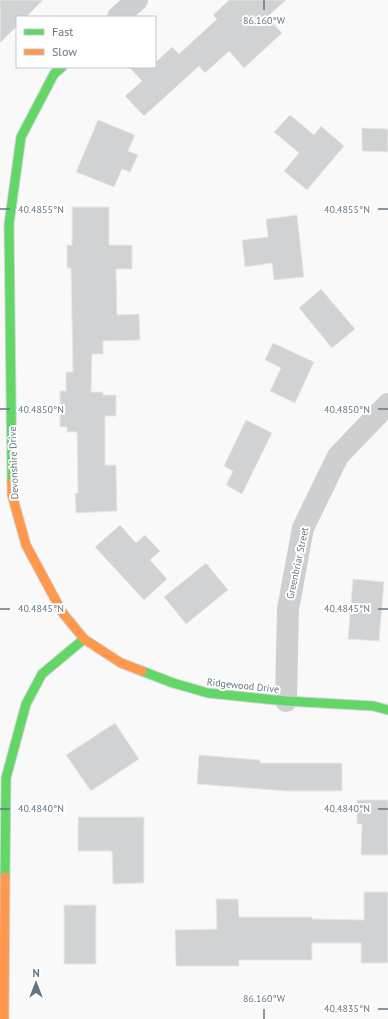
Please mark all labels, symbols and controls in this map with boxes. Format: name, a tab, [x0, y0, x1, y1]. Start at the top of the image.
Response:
text: 86.160°W	[243, 14, 286, 27]
legend	[16, 16, 156, 68]
text: Fast	[52, 24, 73, 39]
text: Slow	[52, 44, 77, 59]
text: 40.4855°N	[18, 203, 64, 216]
text: 40.4855°N	[324, 203, 370, 216]
text: 40.4850°N	[18, 403, 64, 416]
text: 40.4850°N	[324, 403, 370, 416]
street label: Devonshire Drive	[6, 426, 21, 500]
street label: Greenbriar Street	[284, 525, 312, 600]
text: 40.4845°N	[18, 602, 64, 615]
text: 40.4845°N	[324, 602, 370, 615]
street label: Ridgewood Drive	[206, 675, 280, 696]
text: 40.4840°N	[18, 802, 64, 815]
text: 40.4840°N	[324, 802, 370, 815]
north arrow	[16, 963, 56, 1003]
text: N	[32, 966, 40, 980]
text: 86.160°W	[243, 992, 286, 1005]
text: 40.4835°N	[324, 1002, 370, 1015]

